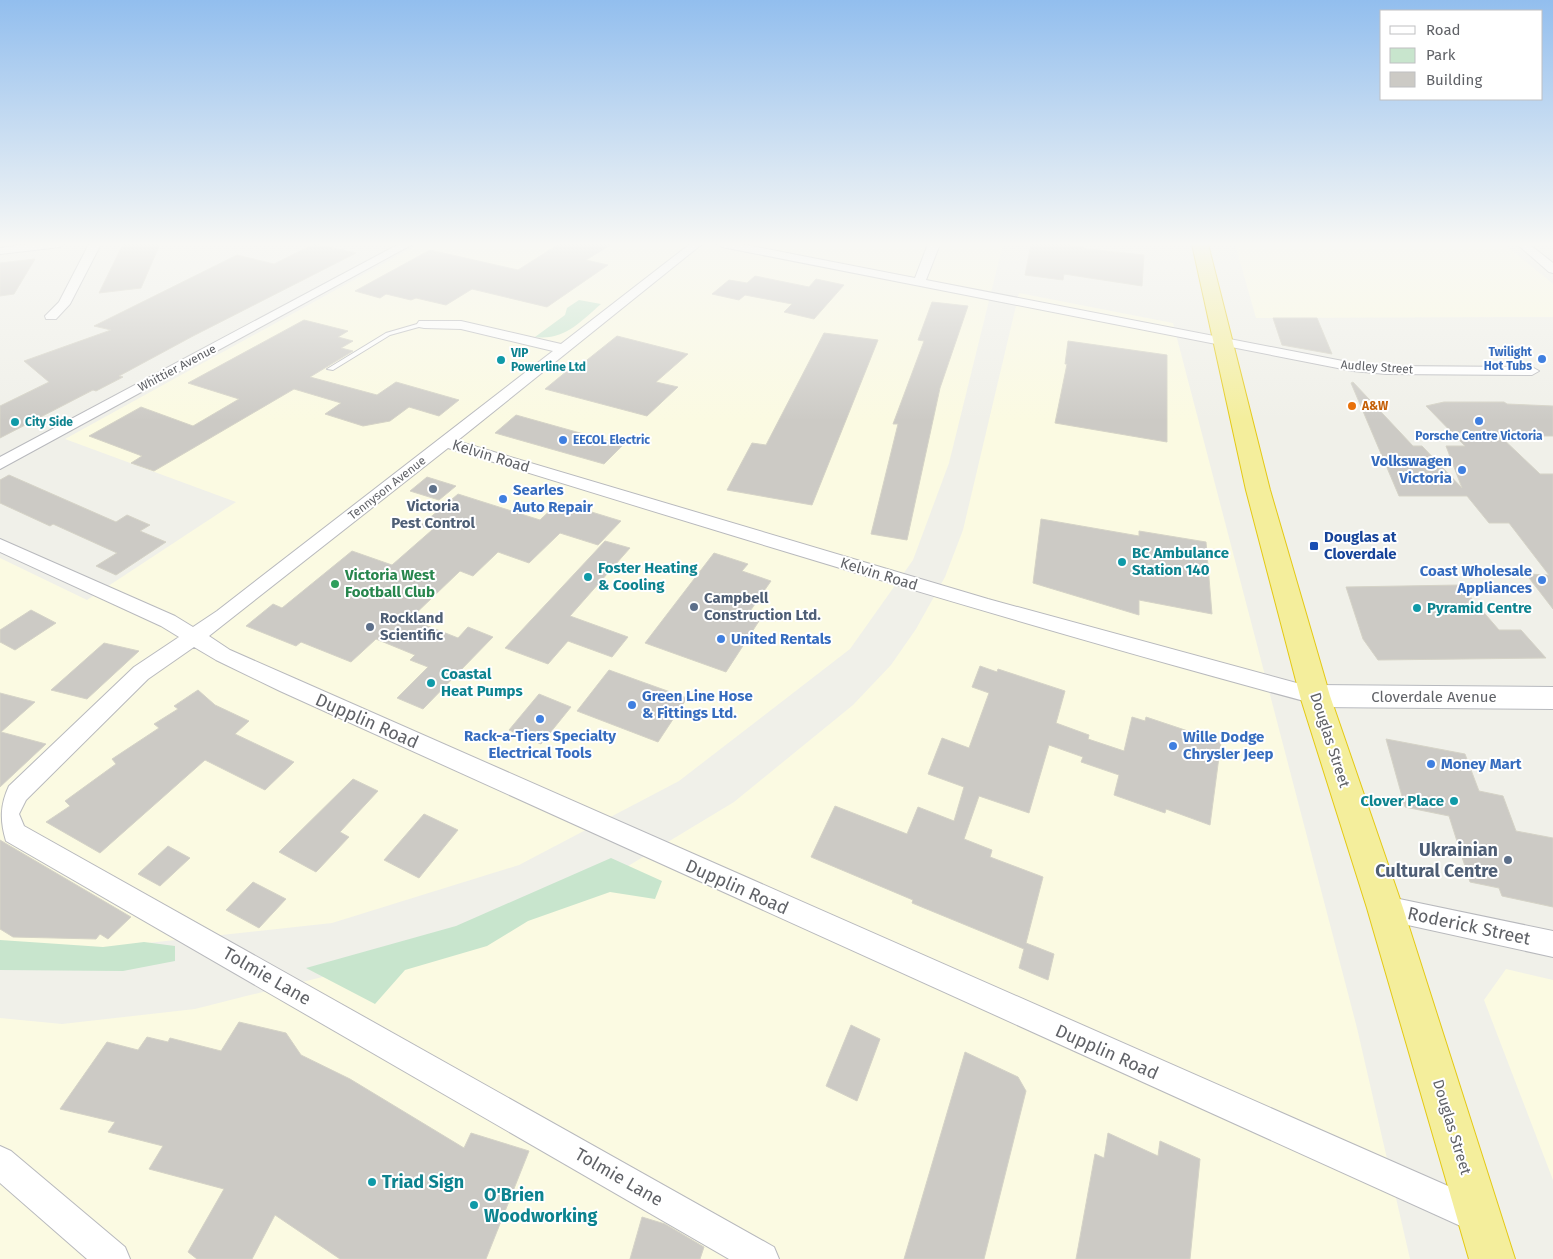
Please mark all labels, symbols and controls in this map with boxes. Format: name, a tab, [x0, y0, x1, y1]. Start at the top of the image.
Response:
legend	[1380, 10, 1543, 100]
text: Road	[1426, 21, 1461, 39]
text: Park	[1426, 46, 1456, 64]
text: Building	[1426, 71, 1482, 89]
street label: Whittier Avenue	[135, 342, 219, 394]
place label: Twilight Hot Tubs	[1484, 345, 1532, 373]
place label: VIP Powerline Ltd	[510, 346, 586, 374]
marker: Twilight Hot Tubs	[1536, 353, 1548, 365]
marker: VIP Powerline Ltd	[495, 354, 507, 366]
street label: Audley Street	[1340, 357, 1414, 377]
place label: A&W	[1361, 399, 1389, 413]
marker: A&W	[1346, 400, 1358, 412]
place label: City Side	[25, 415, 73, 429]
marker: Porsche Centre Victoria	[1473, 415, 1485, 427]
marker: City Side	[9, 416, 21, 428]
place label: Porsche Centre Victoria	[1415, 429, 1543, 443]
place label: EECOL Electric	[573, 433, 650, 447]
marker: EECOL Electric	[557, 434, 569, 446]
street label: Kelvin Road	[450, 436, 532, 476]
place label: Volkswagen Victoria	[1370, 452, 1452, 487]
street label: Tennyson Avenue	[345, 453, 429, 523]
marker: Volkswagen Victoria	[1456, 464, 1468, 476]
place label: Searles Auto Repair	[512, 481, 594, 516]
marker: Victoria Pest Control	[427, 483, 439, 495]
marker: Searles Auto Repair	[497, 493, 509, 505]
place label: Victoria Pest Control	[391, 497, 475, 532]
place label: Douglas at Cloverdale	[1324, 528, 1397, 563]
marker: Douglas at Cloverdale	[1308, 540, 1320, 552]
place label: BC Ambulance Station 140	[1132, 544, 1229, 579]
street label: Kelvin Road	[838, 554, 920, 594]
marker: BC Ambulance Station 140	[1116, 556, 1128, 568]
place label: Foster Heating & Cooling	[598, 559, 698, 594]
place label: Coast Wholesale Appliances	[1420, 562, 1532, 597]
place label: Victoria West Football Club	[344, 566, 435, 601]
marker: Foster Heating & Cooling	[582, 571, 594, 583]
marker: Coast Wholesale Appliances	[1536, 574, 1548, 586]
marker: Victoria West Football Club	[329, 578, 341, 590]
place label: Campbell Construction Ltd.	[704, 589, 821, 624]
place label: Pyramid Centre	[1427, 599, 1532, 617]
marker: Campbell Construction Ltd.	[688, 601, 700, 613]
marker: Pyramid Centre	[1411, 602, 1423, 614]
place label: Rockland Scientific	[380, 609, 444, 644]
marker: Rockland Scientific	[364, 621, 376, 633]
place label: United Rentals	[731, 630, 831, 648]
marker: United Rentals	[715, 633, 727, 645]
place label: Coastal Heat Pumps	[441, 665, 523, 700]
marker: Coastal Heat Pumps	[425, 677, 437, 689]
place label: Green Line Hose & Fittings Ltd.	[642, 687, 753, 722]
street label: Dupplin Road	[312, 688, 422, 754]
street label: Cloverdale Avenue	[1371, 688, 1497, 706]
street label: Douglas Street	[1306, 690, 1354, 790]
marker: Green Line Hose & Fittings Ltd.	[626, 699, 638, 711]
marker: Rack-a-Tiers Specialty Electrical Tools	[534, 713, 546, 725]
place label: Rack-a-Tiers Specialty Electrical Tools	[464, 727, 616, 762]
place label: Wille Dodge Chrysler Jeep	[1183, 728, 1274, 763]
marker: Wille Dodge Chrysler Jeep	[1167, 740, 1179, 752]
place label: Money Mart	[1441, 755, 1522, 773]
marker: Money Mart	[1425, 758, 1437, 770]
place label: Clover Place	[1360, 792, 1444, 810]
marker: Clover Place	[1448, 795, 1460, 807]
place label: Ukrainian Cultural Centre	[1375, 839, 1498, 882]
street label: Dupplin Road	[682, 854, 792, 920]
marker: Ukrainian Cultural Centre	[1502, 854, 1514, 866]
street label: Roderick Street	[1406, 902, 1533, 950]
street label: Tolmie Lane	[219, 942, 315, 1010]
street label: Dupplin Road	[1052, 1019, 1162, 1085]
street label: Douglas Street	[1429, 1077, 1475, 1178]
street label: Tolmie Lane	[571, 1143, 667, 1211]
place label: Triad Sign	[382, 1171, 464, 1193]
marker: Triad Sign	[366, 1176, 378, 1188]
place label: O'Brien Woodworking	[484, 1184, 597, 1227]
marker: O'Brien Woodworking	[468, 1199, 480, 1211]

